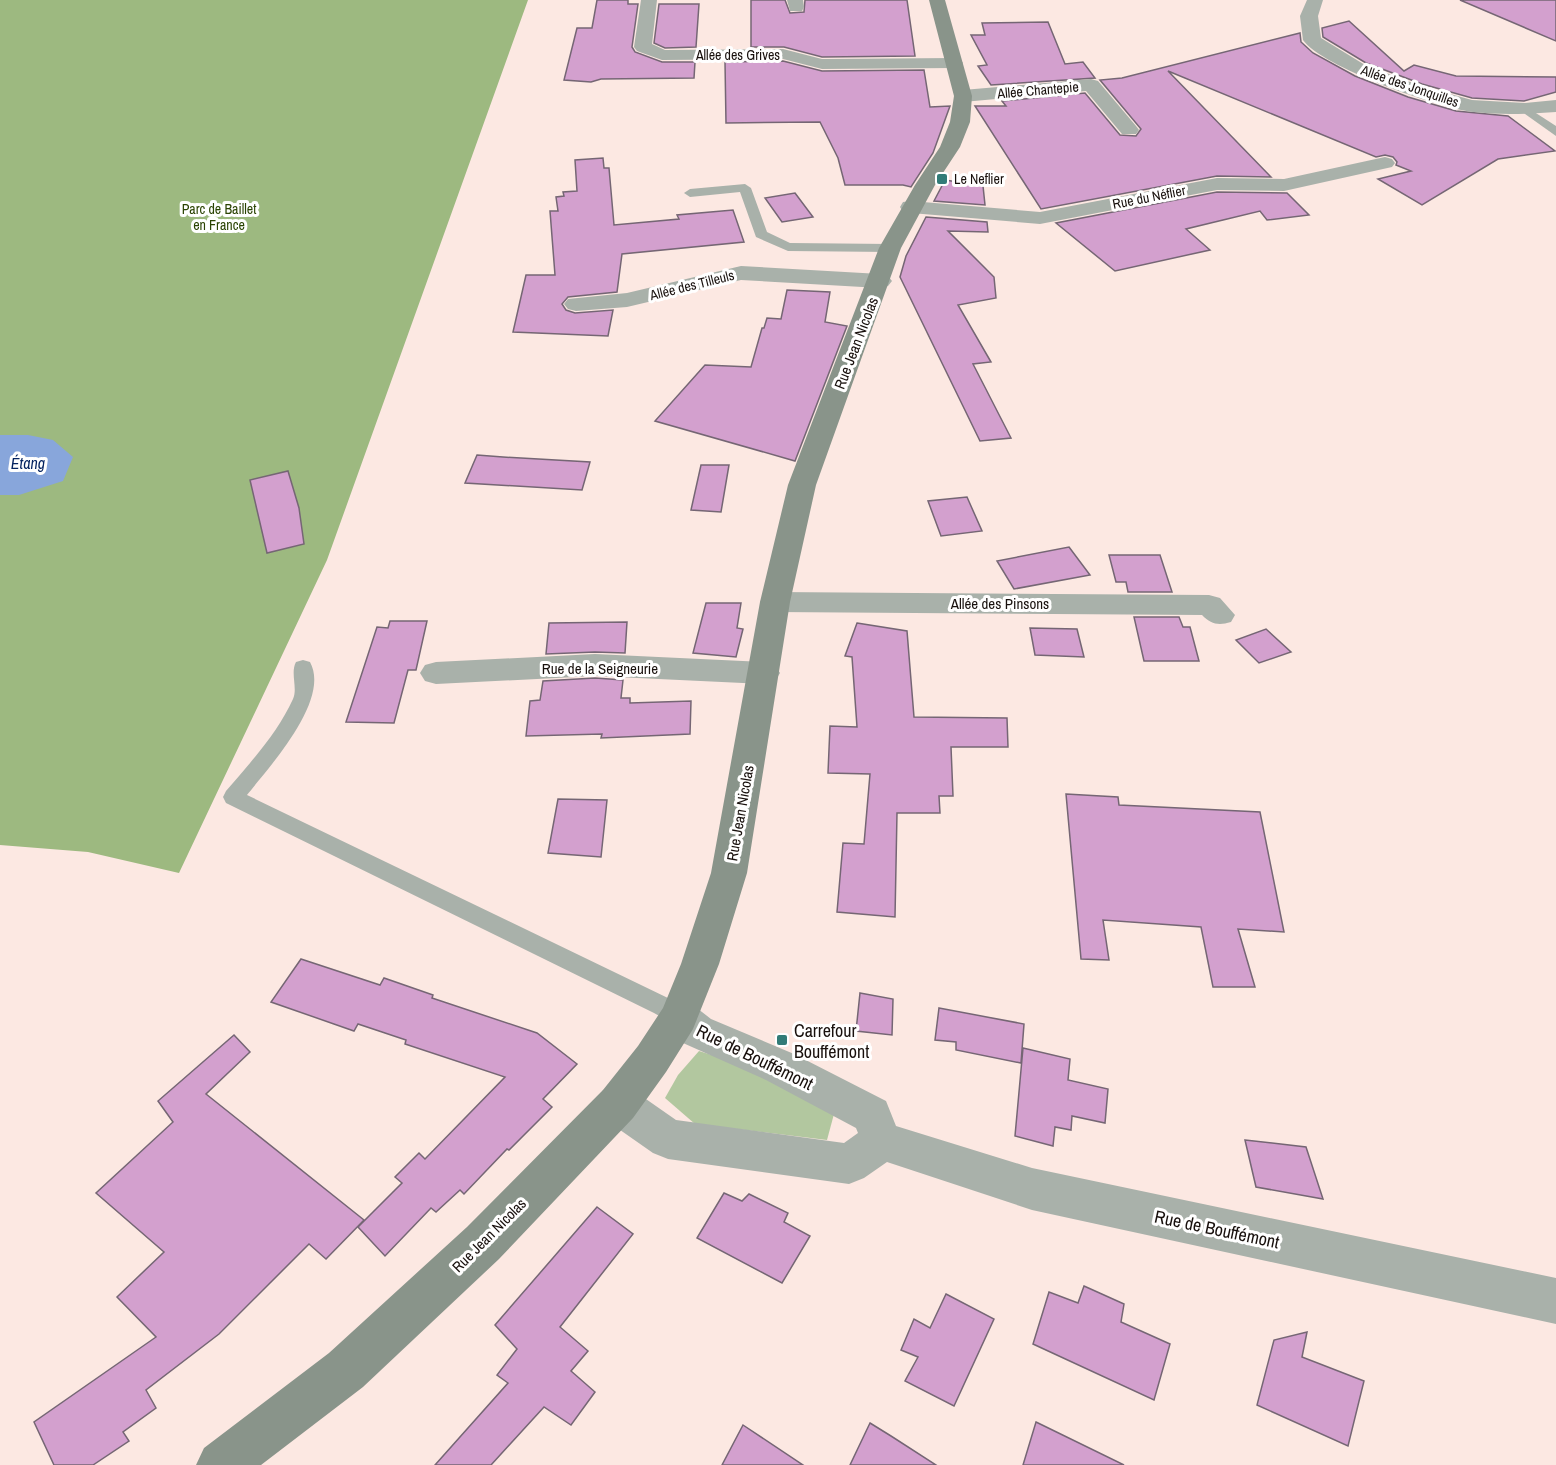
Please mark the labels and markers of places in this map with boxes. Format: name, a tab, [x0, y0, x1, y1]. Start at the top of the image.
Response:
place label: Le Neflier	[954, 170, 1004, 188]
marker: Le Neflier	[935, 172, 949, 186]
place label: Carrefour Bouffémont	[794, 1018, 869, 1064]
marker: Carrefour Bouffémont	[775, 1033, 789, 1047]

